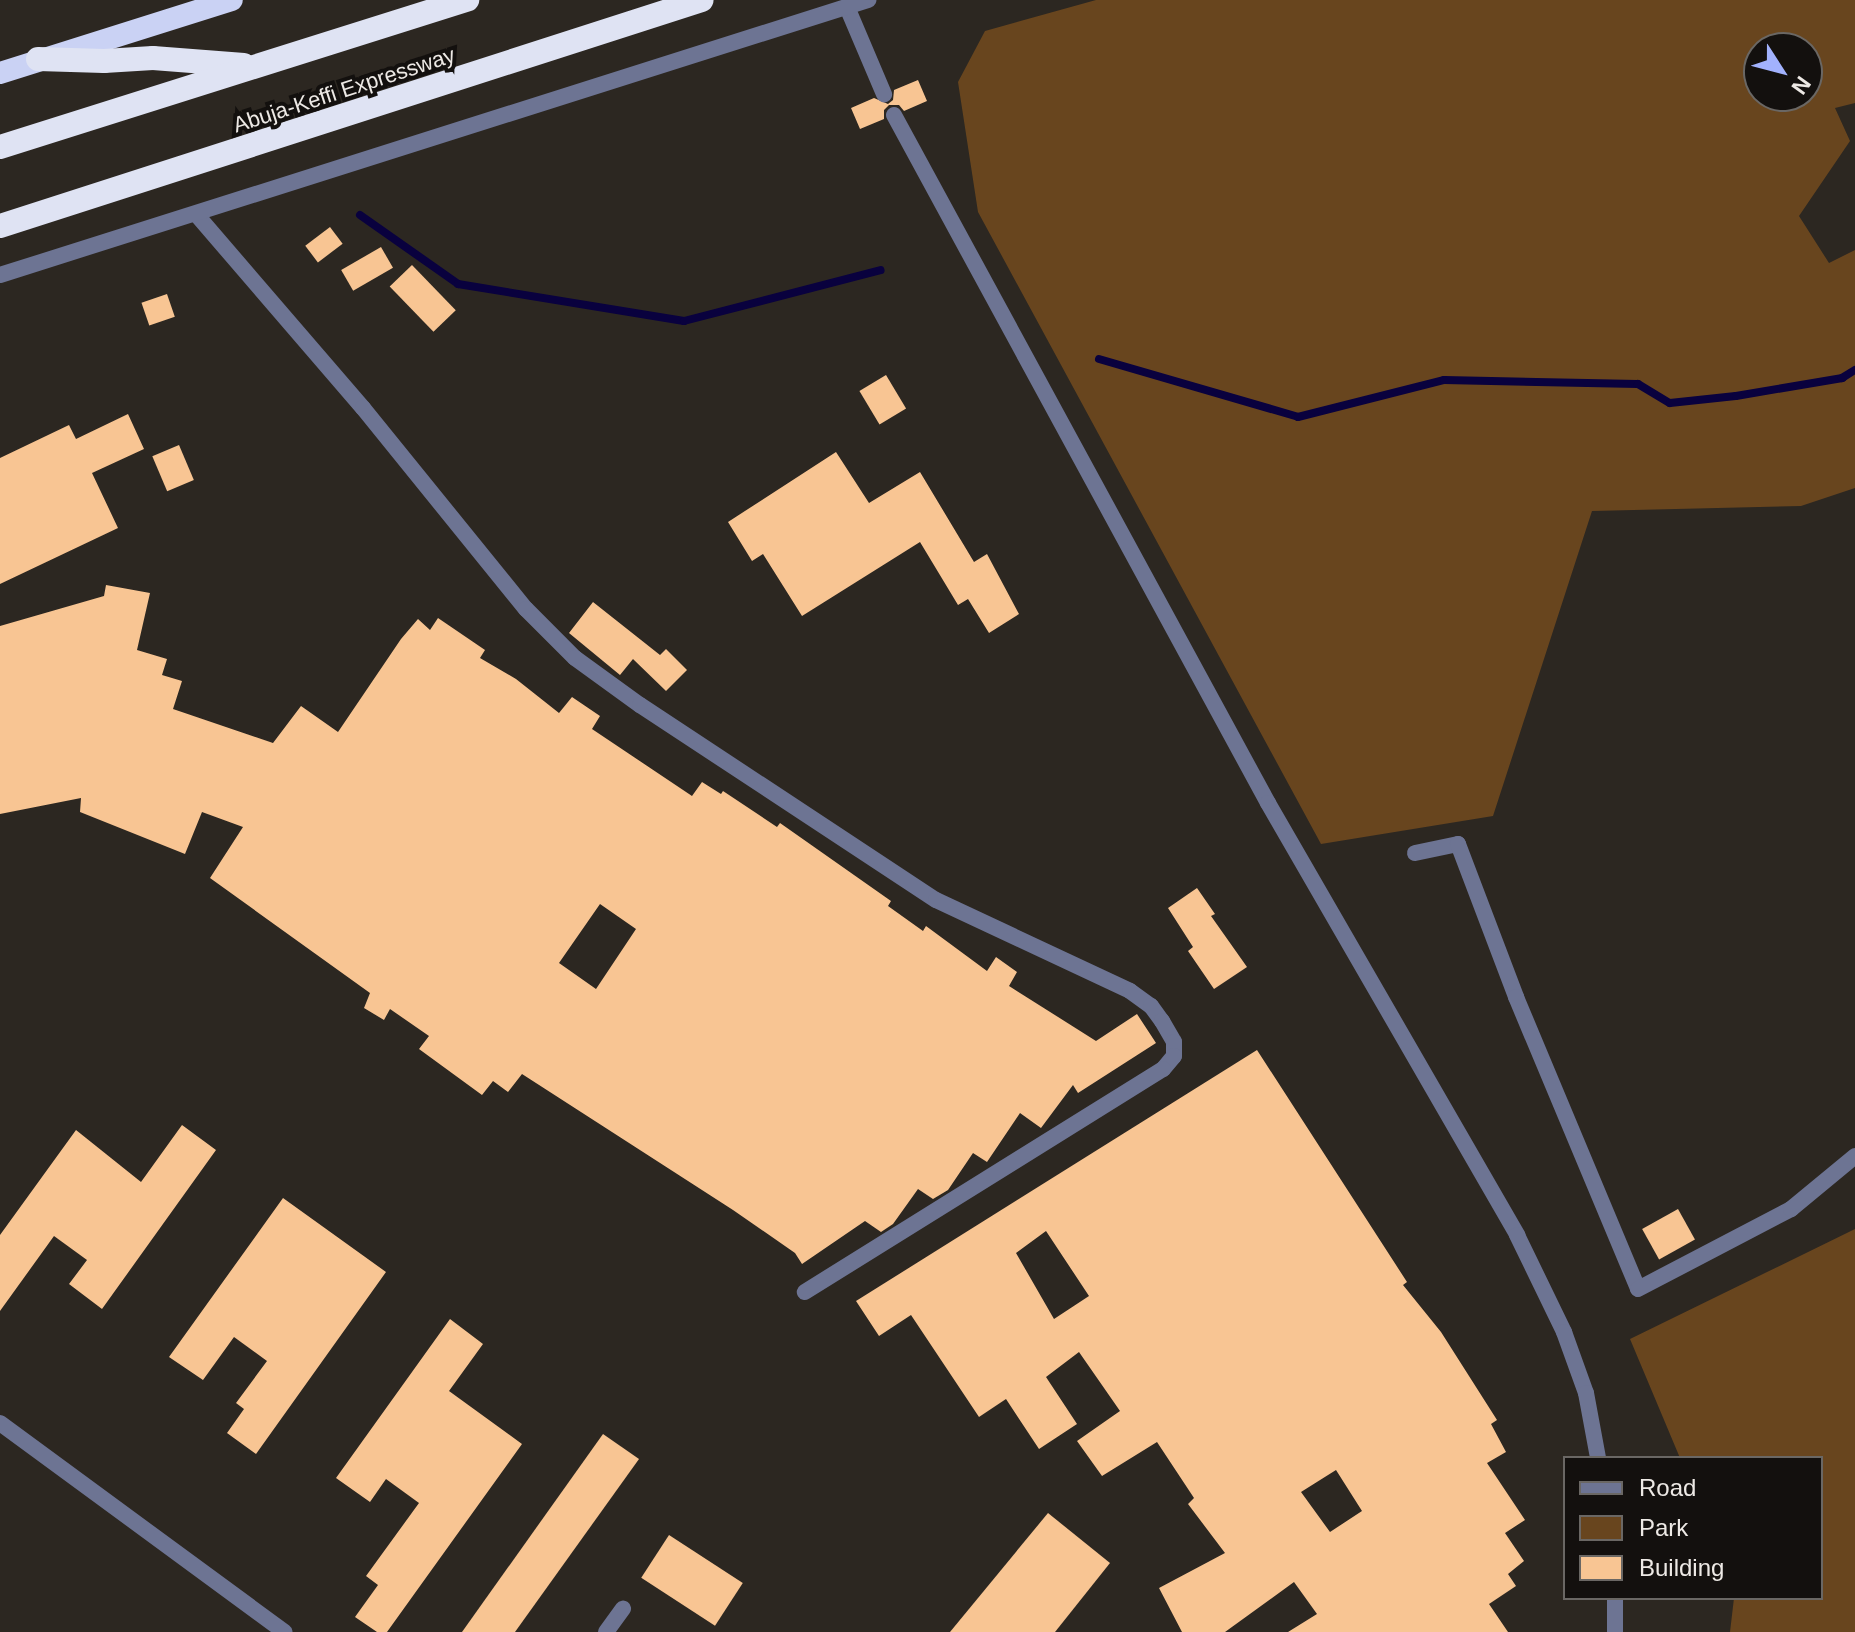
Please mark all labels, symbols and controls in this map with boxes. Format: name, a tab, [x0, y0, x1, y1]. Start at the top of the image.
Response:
north arrow	[1743, 32, 1823, 112]
street label: Abuja-Keffi Expressway	[230, 42, 458, 138]
text: N	[1786, 71, 1816, 99]
legend	[1563, 1456, 1823, 1600]
text: Road	[1639, 1474, 1696, 1501]
text: Park	[1639, 1514, 1688, 1541]
text: Building	[1639, 1554, 1724, 1581]

